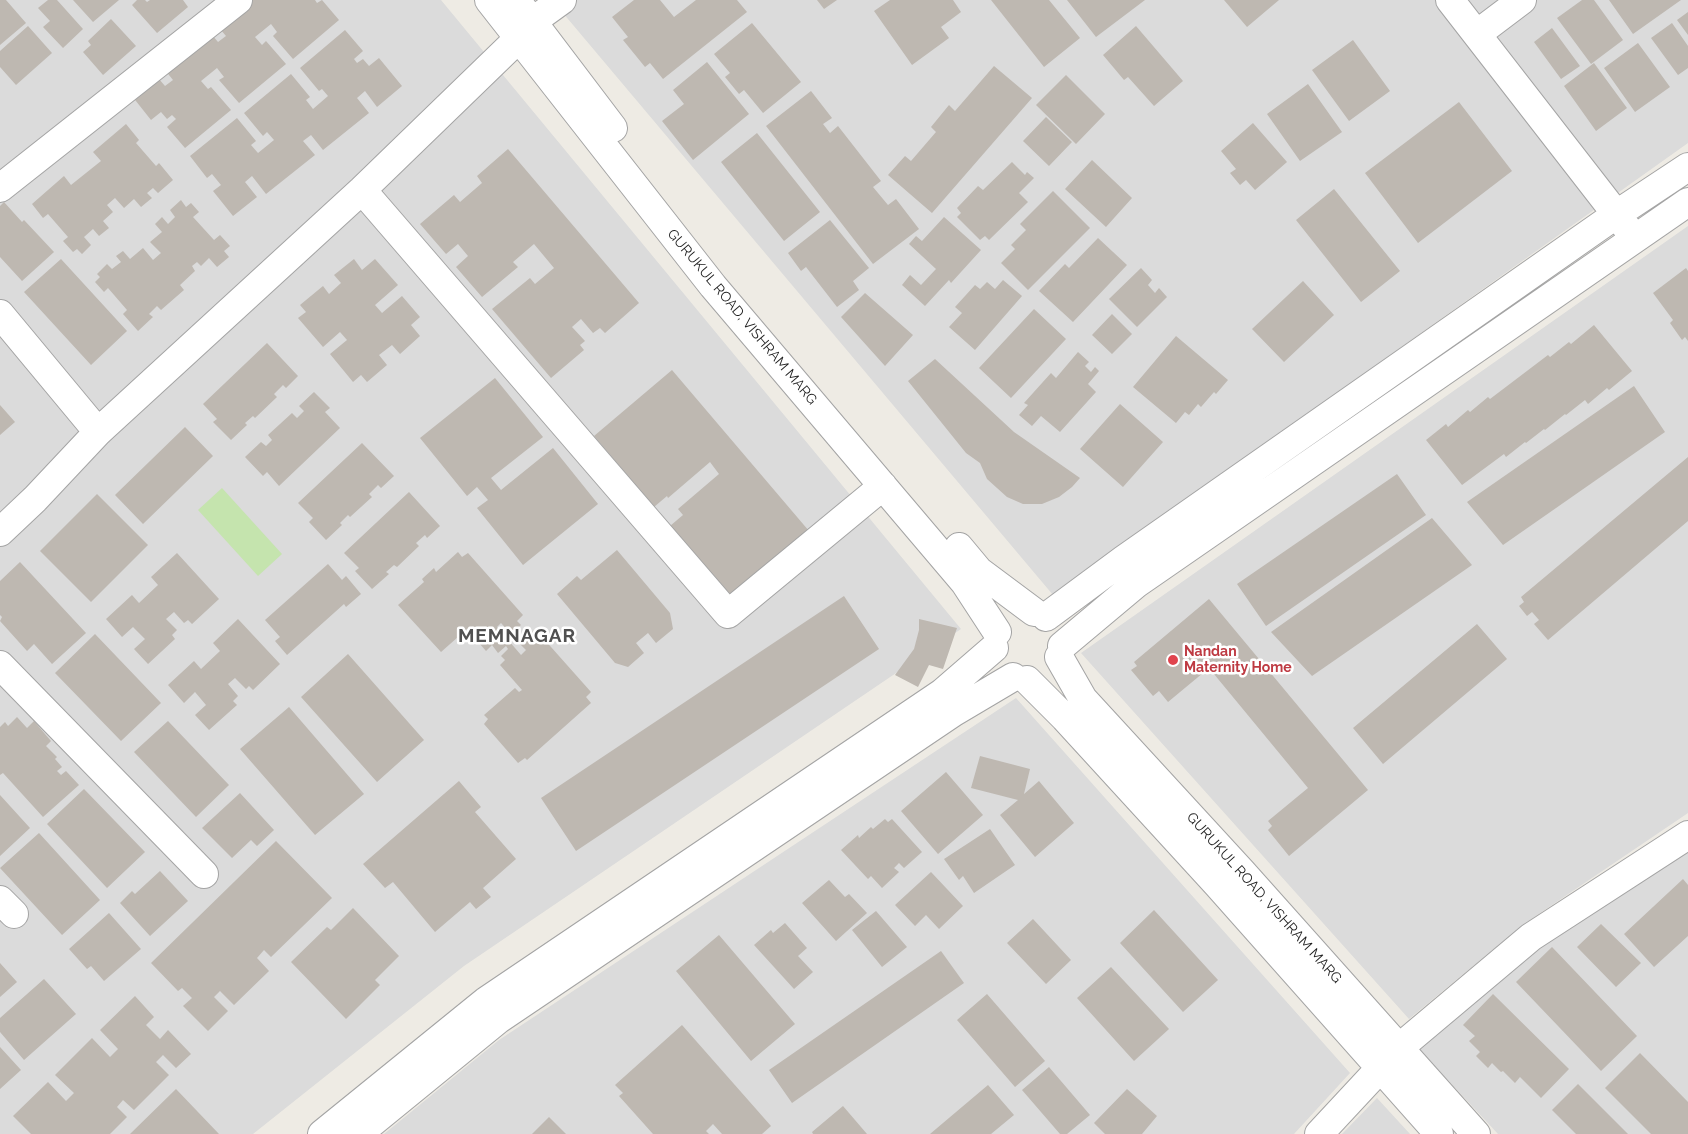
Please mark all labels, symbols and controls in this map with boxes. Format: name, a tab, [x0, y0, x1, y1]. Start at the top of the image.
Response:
street label: GURUKUL ROAD, VISHRAM MARG	[664, 226, 820, 408]
district label: MEMNAGAR	[457, 625, 577, 647]
place label: Nandan Maternity Home	[1184, 644, 1292, 676]
marker: Nandan Maternity Home	[1166, 653, 1180, 667]
street label: GURUKUL ROAD, VISHRAM MARG	[1183, 809, 1345, 987]

